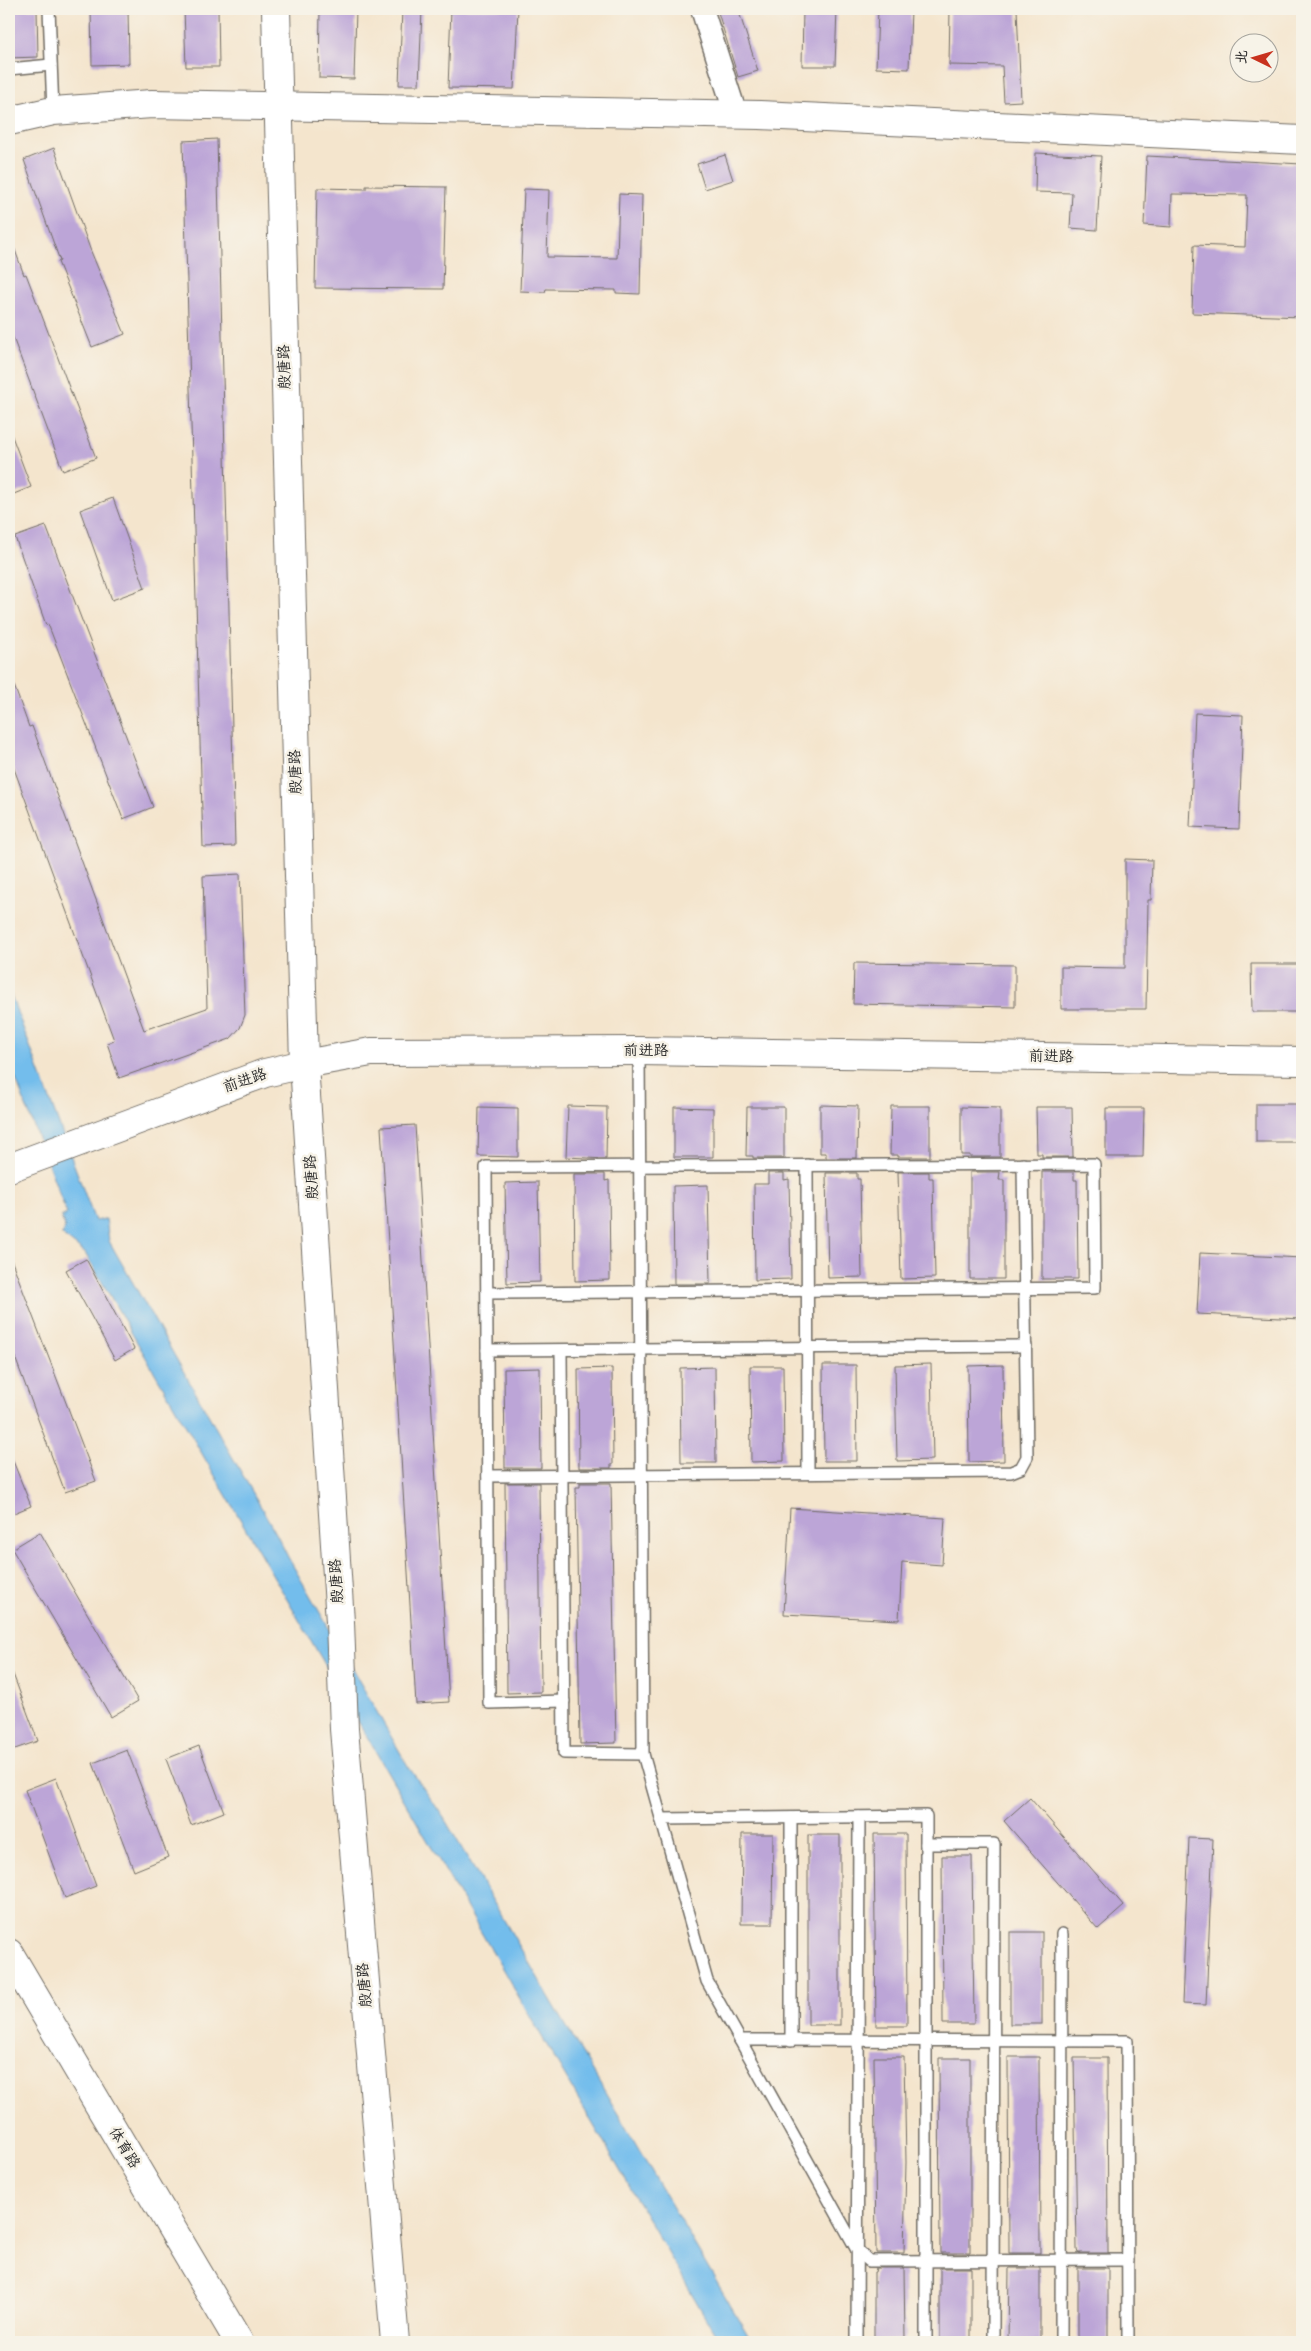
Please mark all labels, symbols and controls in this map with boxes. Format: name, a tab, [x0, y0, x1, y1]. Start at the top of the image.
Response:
north arrow	[1228, 32, 1278, 82]
text: 北	[1232, 49, 1252, 65]
street label: 殷唐路	[274, 344, 296, 390]
street label: 殷唐路	[285, 749, 307, 795]
street label: 前进路	[623, 1041, 669, 1061]
street label: 前进路	[1028, 1047, 1074, 1067]
street label: 前进路	[220, 1064, 270, 1098]
street label: 殷唐路	[300, 1154, 324, 1200]
street label: 殷唐路	[325, 1558, 349, 1604]
street label: 殷唐路	[353, 1962, 377, 2008]
street label: 体育路	[104, 2124, 144, 2172]

